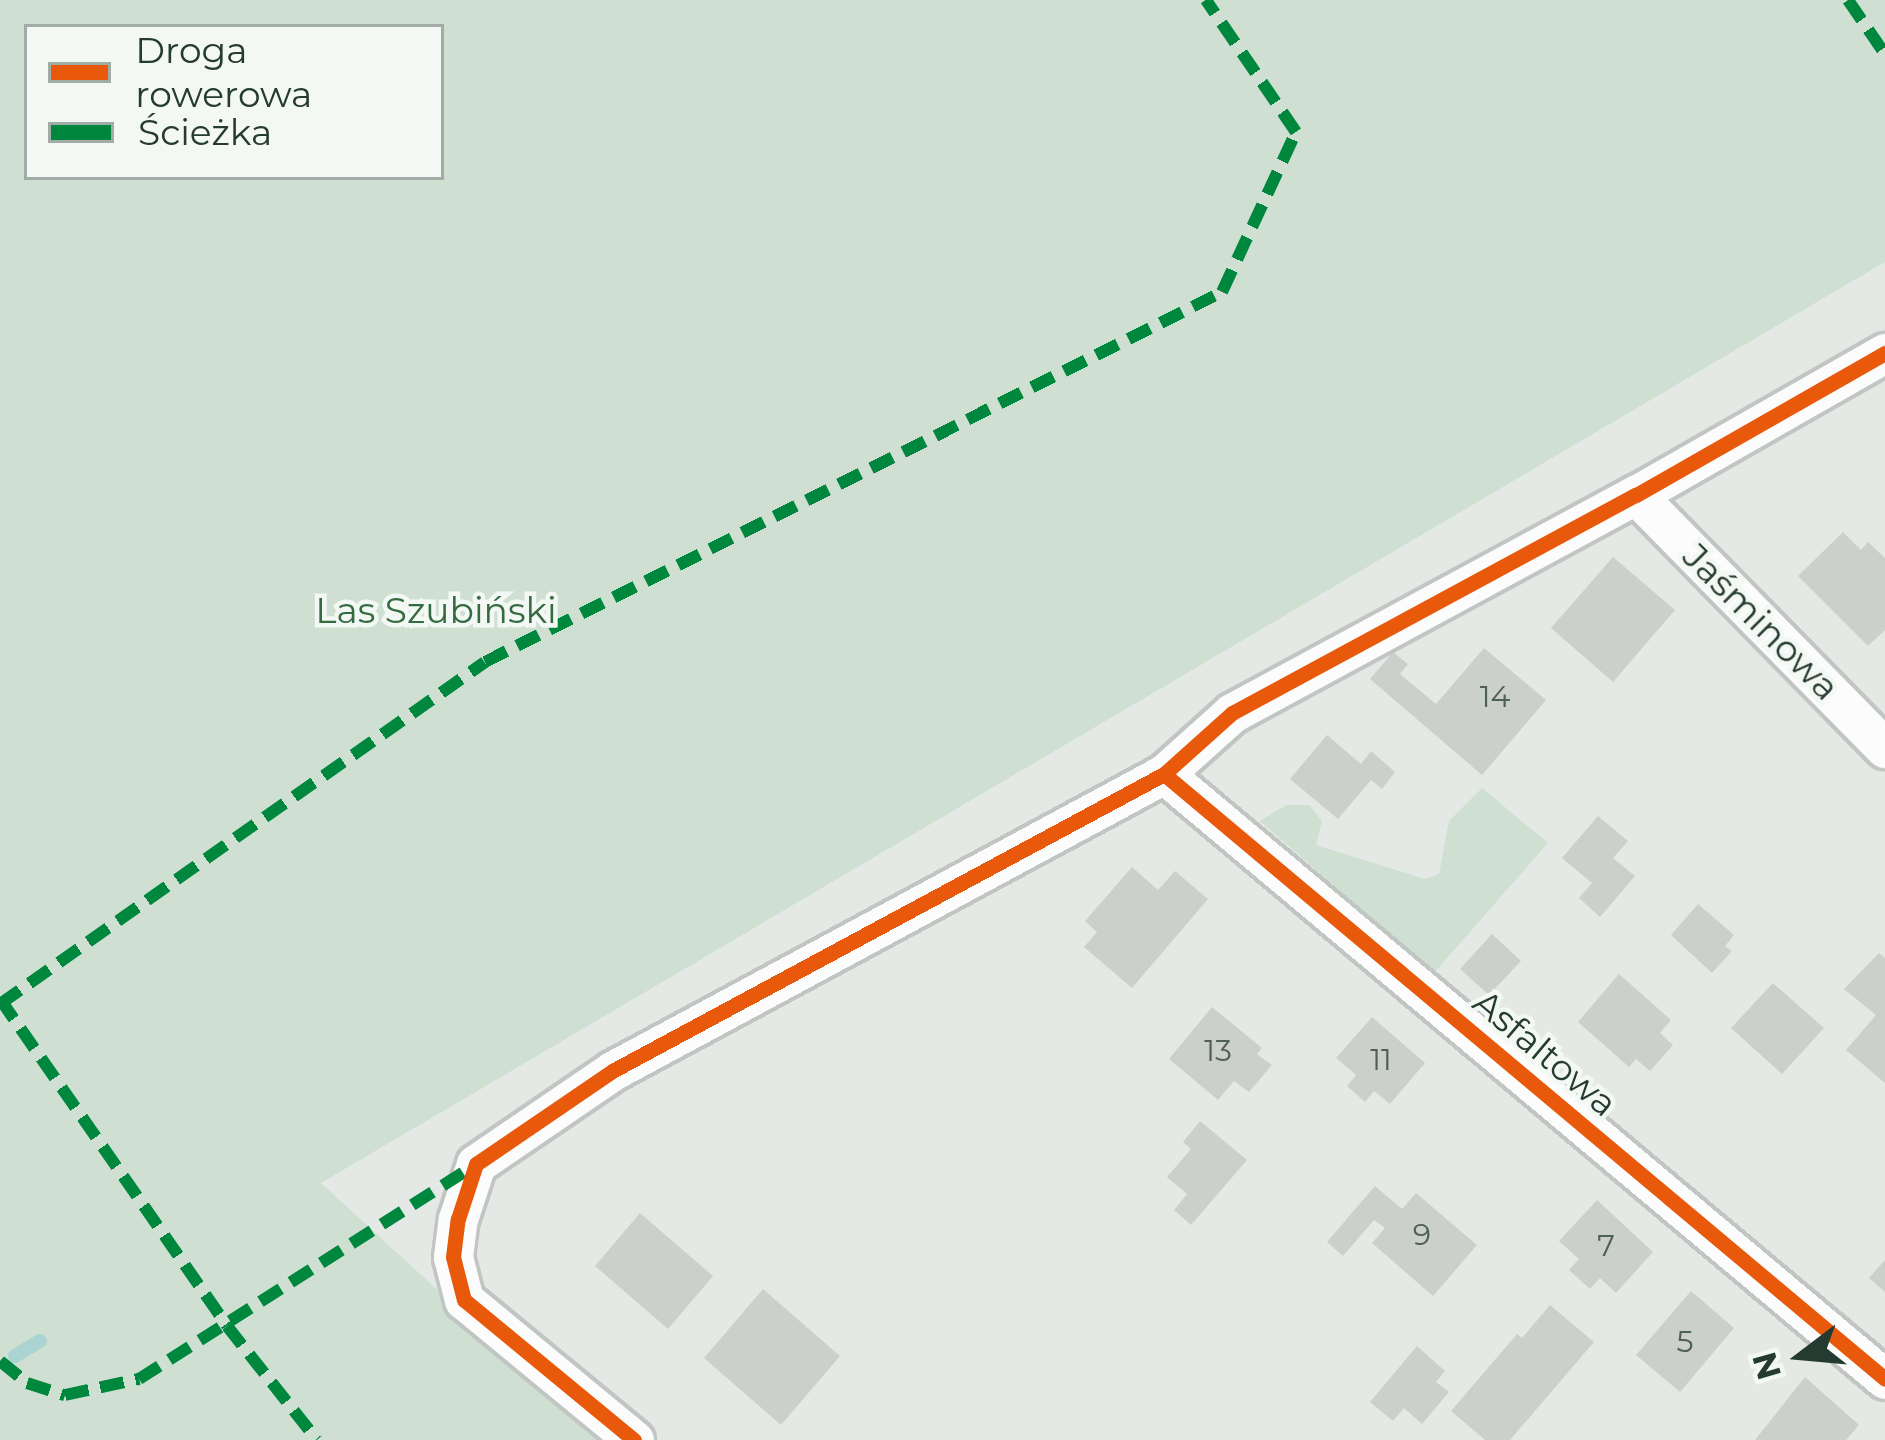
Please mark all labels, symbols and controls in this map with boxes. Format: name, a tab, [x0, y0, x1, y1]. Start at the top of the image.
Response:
legend	[24, 24, 444, 180]
text: Droga rowerowa	[135, 28, 312, 116]
text: Ścieżka	[138, 110, 272, 154]
street label: Jaśminowa	[1674, 535, 1848, 709]
park label: Las Szubiński	[315, 589, 557, 633]
house number: 14	[1480, 679, 1510, 715]
street label: Asfaltowa	[1465, 981, 1625, 1125]
house number: 13	[1204, 1033, 1232, 1069]
house number: 11	[1370, 1042, 1392, 1078]
house number: 9	[1413, 1217, 1431, 1253]
house number: 7	[1597, 1228, 1615, 1264]
north arrow	[1741, 1296, 1861, 1416]
house number: 5	[1677, 1324, 1693, 1360]
text: N	[1743, 1348, 1789, 1384]

